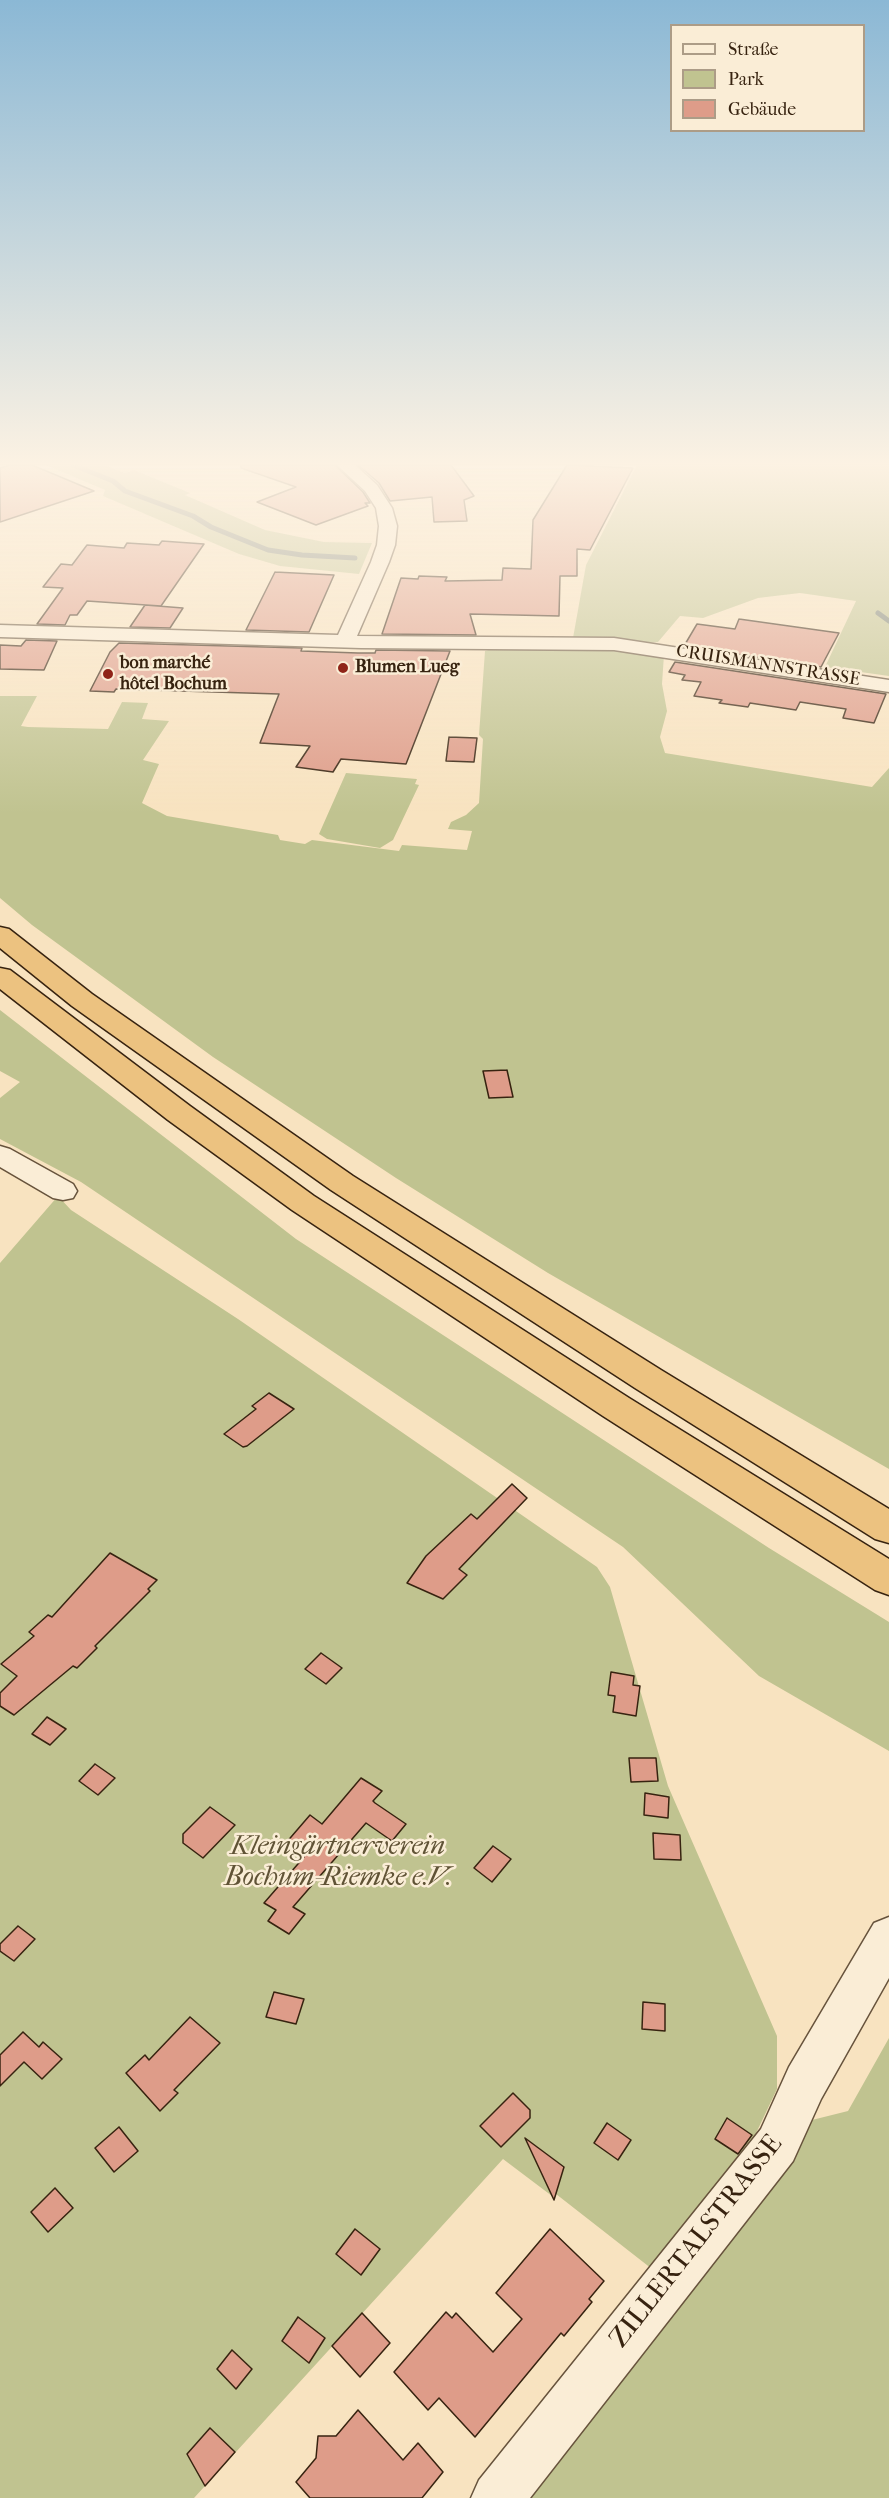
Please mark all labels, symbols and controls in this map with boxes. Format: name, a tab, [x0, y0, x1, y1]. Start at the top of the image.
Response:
legend	[670, 24, 865, 132]
text: Straße	[728, 39, 778, 60]
text: Park	[728, 69, 764, 90]
text: Gebäude	[728, 99, 796, 120]
street label: CRUISMANNSTRASSE	[674, 641, 862, 691]
place label: bon marché hôtel Bochum	[120, 653, 227, 696]
place label: Blumen Lueg	[355, 657, 459, 679]
marker: Blumen Lueg	[336, 661, 350, 675]
marker: bon marché hôtel Bochum	[101, 667, 115, 681]
park label: Kleingärtnerverein Bochum-Riemke e.V.	[224, 1831, 452, 1894]
street label: ZILLERTALSTRASSE	[604, 2129, 790, 2355]

